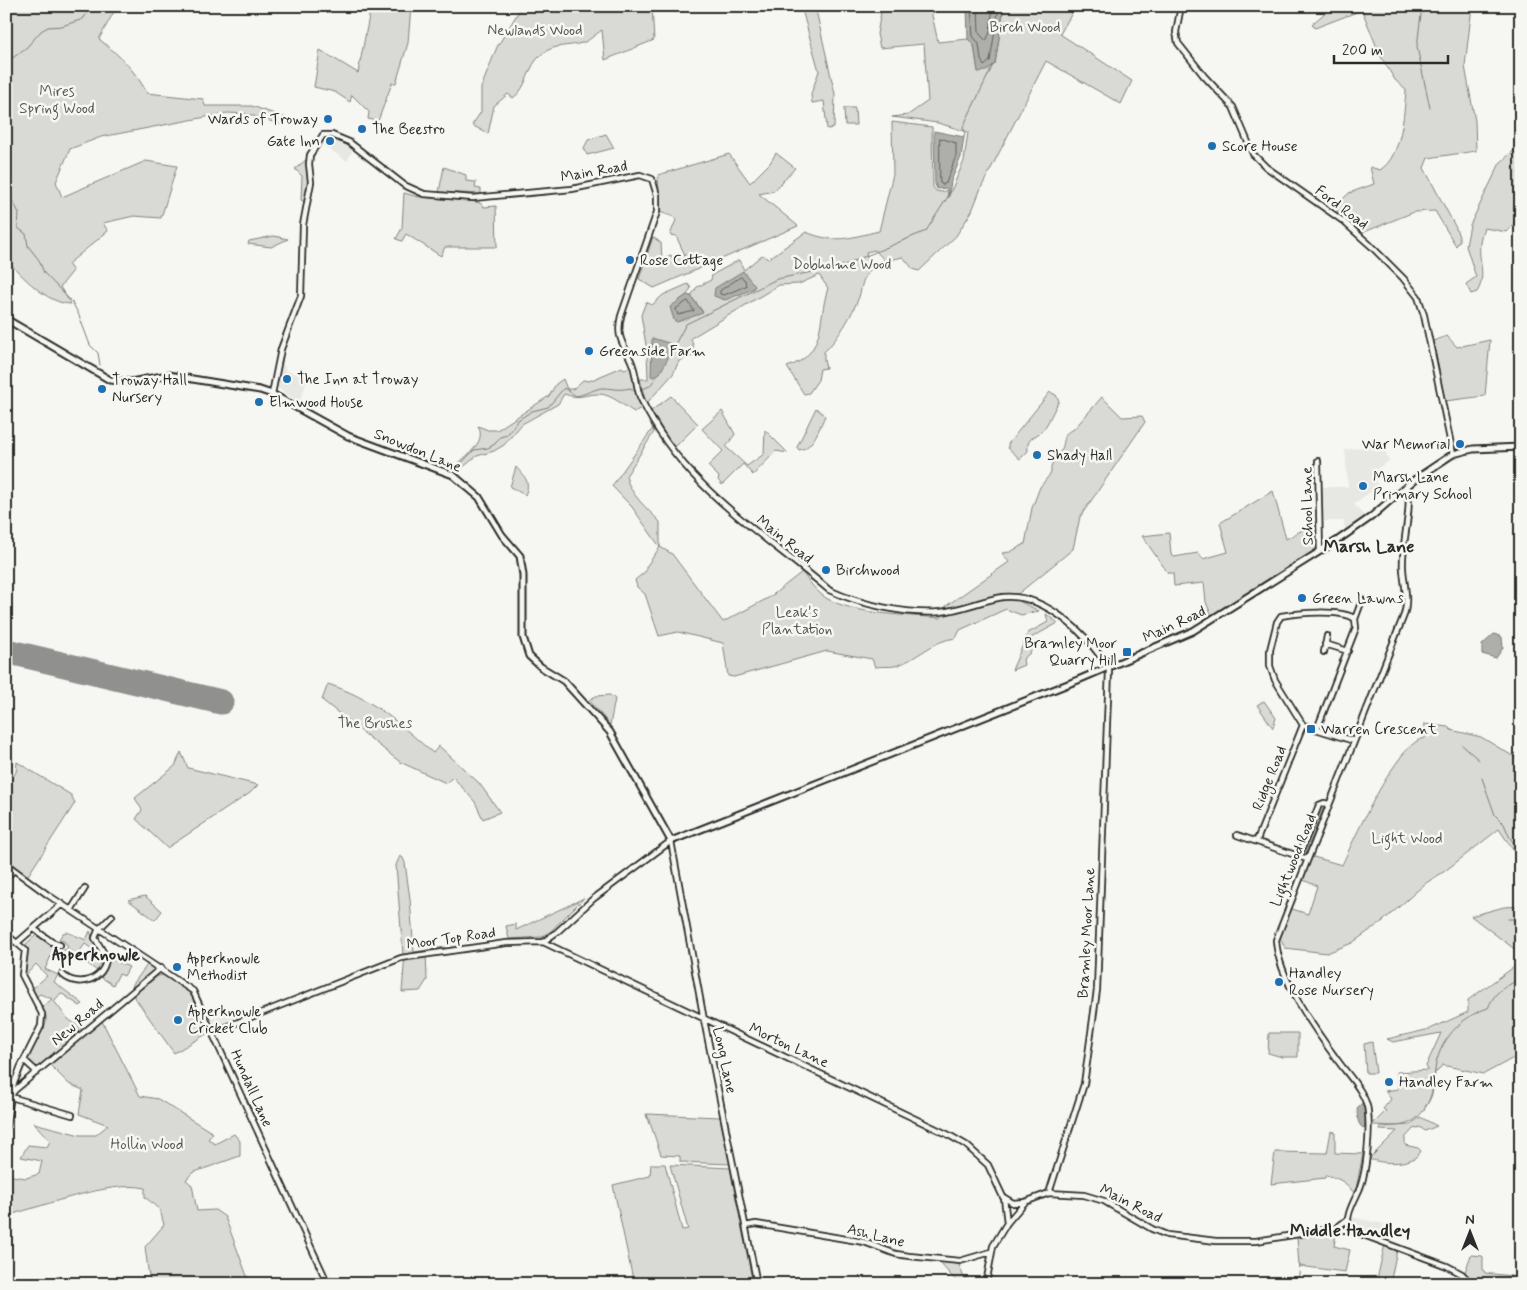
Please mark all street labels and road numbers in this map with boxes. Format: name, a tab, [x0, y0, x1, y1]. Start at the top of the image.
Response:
street label: Main Road	[559, 156, 629, 188]
street label: Ford Road	[1311, 181, 1372, 234]
street label: Snowdon Lane	[371, 424, 464, 478]
street label: School Lane	[1297, 466, 1319, 546]
street label: Main Road	[752, 511, 817, 569]
street label: Main Road	[1140, 602, 1209, 648]
street label: Ridge Road	[1248, 743, 1293, 814]
street label: Lightwood Road	[1266, 811, 1323, 910]
street label: Bramley Moor Lane	[1074, 867, 1100, 999]
street label: Moor Top Road	[405, 923, 497, 955]
street label: New Road	[47, 995, 108, 1051]
street label: Morton Lane	[745, 1019, 832, 1073]
street label: Long Lane	[706, 1025, 741, 1096]
street label: Hundall Lane	[225, 1046, 277, 1131]
street label: Main Road	[1096, 1180, 1165, 1228]
street label: Ash Lane	[845, 1219, 907, 1253]

